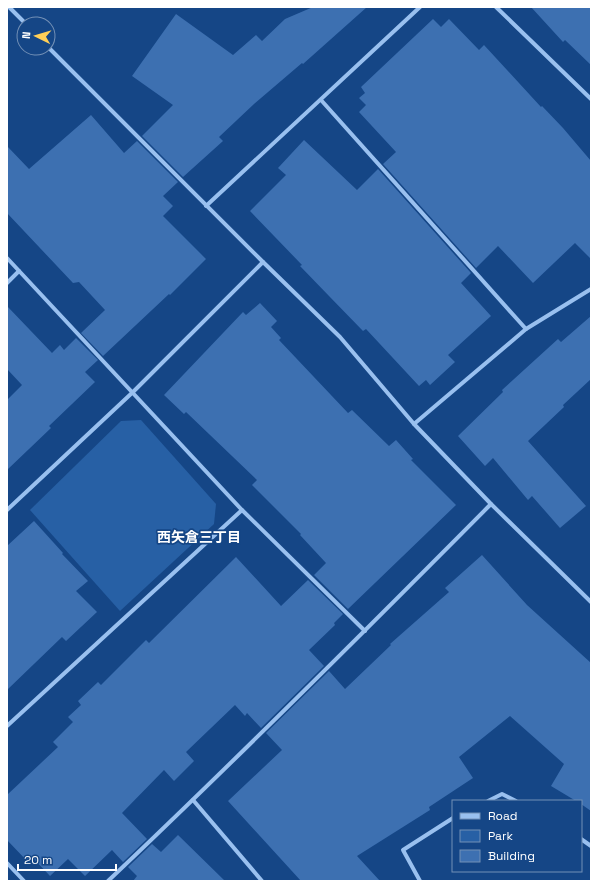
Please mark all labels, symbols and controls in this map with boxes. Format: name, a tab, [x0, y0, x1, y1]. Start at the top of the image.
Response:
north arrow	[16, 16, 56, 56]
text: N	[19, 31, 33, 39]
district label: 西矢倉三丁目	[157, 528, 241, 546]
legend	[452, 800, 582, 872]
text: Road	[488, 808, 517, 824]
text: Park	[488, 828, 513, 844]
scale bar	[18, 846, 116, 872]
text: Building	[488, 848, 535, 864]
text: 20 m	[24, 852, 52, 868]

